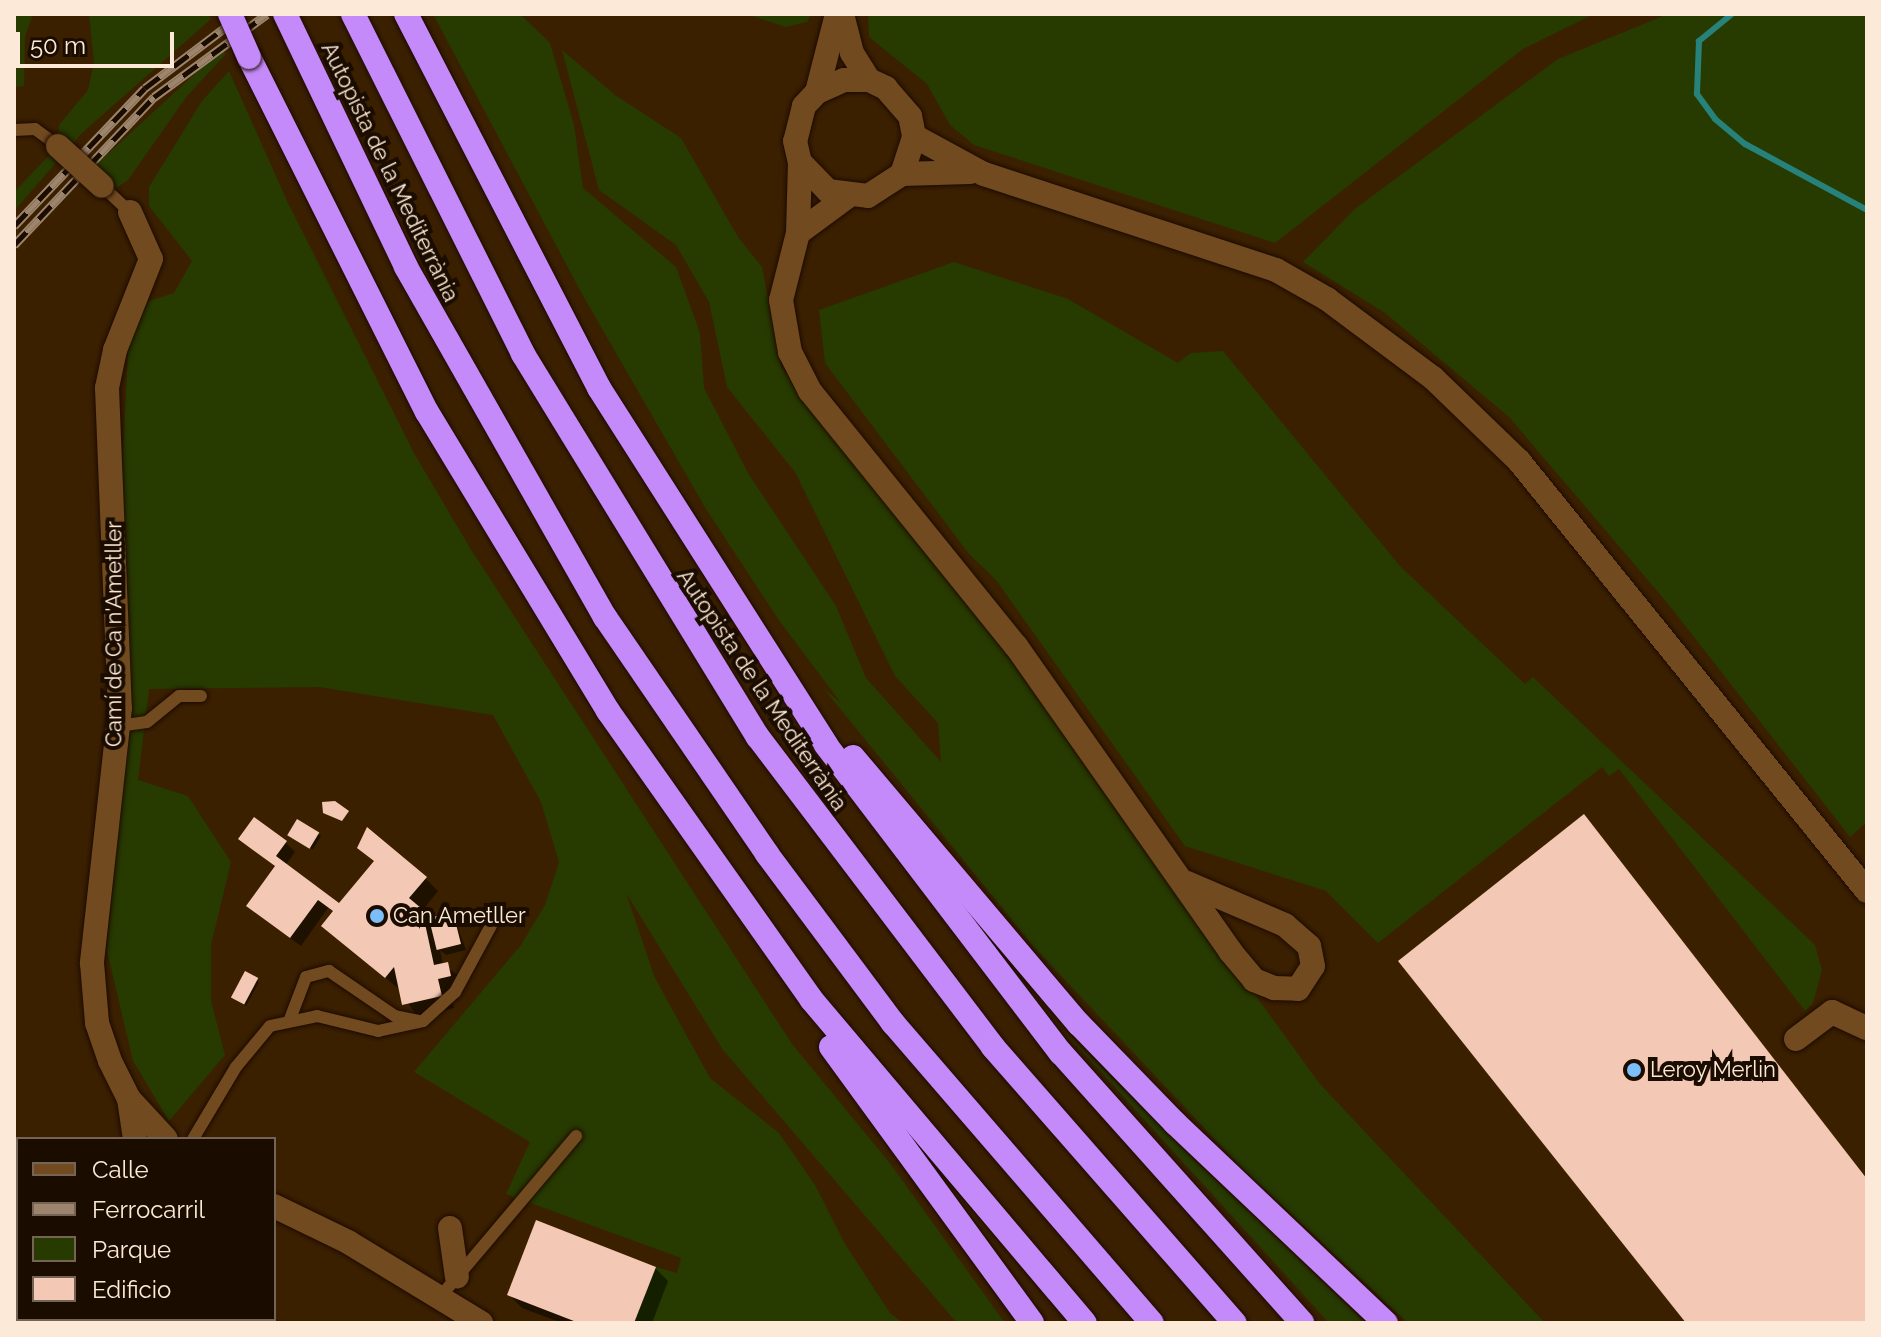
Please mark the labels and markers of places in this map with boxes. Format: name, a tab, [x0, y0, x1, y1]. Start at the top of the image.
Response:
place label: Can Ametller	[393, 903, 526, 929]
marker: Can Ametller	[368, 907, 386, 925]
place label: Leroy Merlin	[1650, 1057, 1776, 1083]
marker: Leroy Merlin	[1625, 1061, 1643, 1079]

